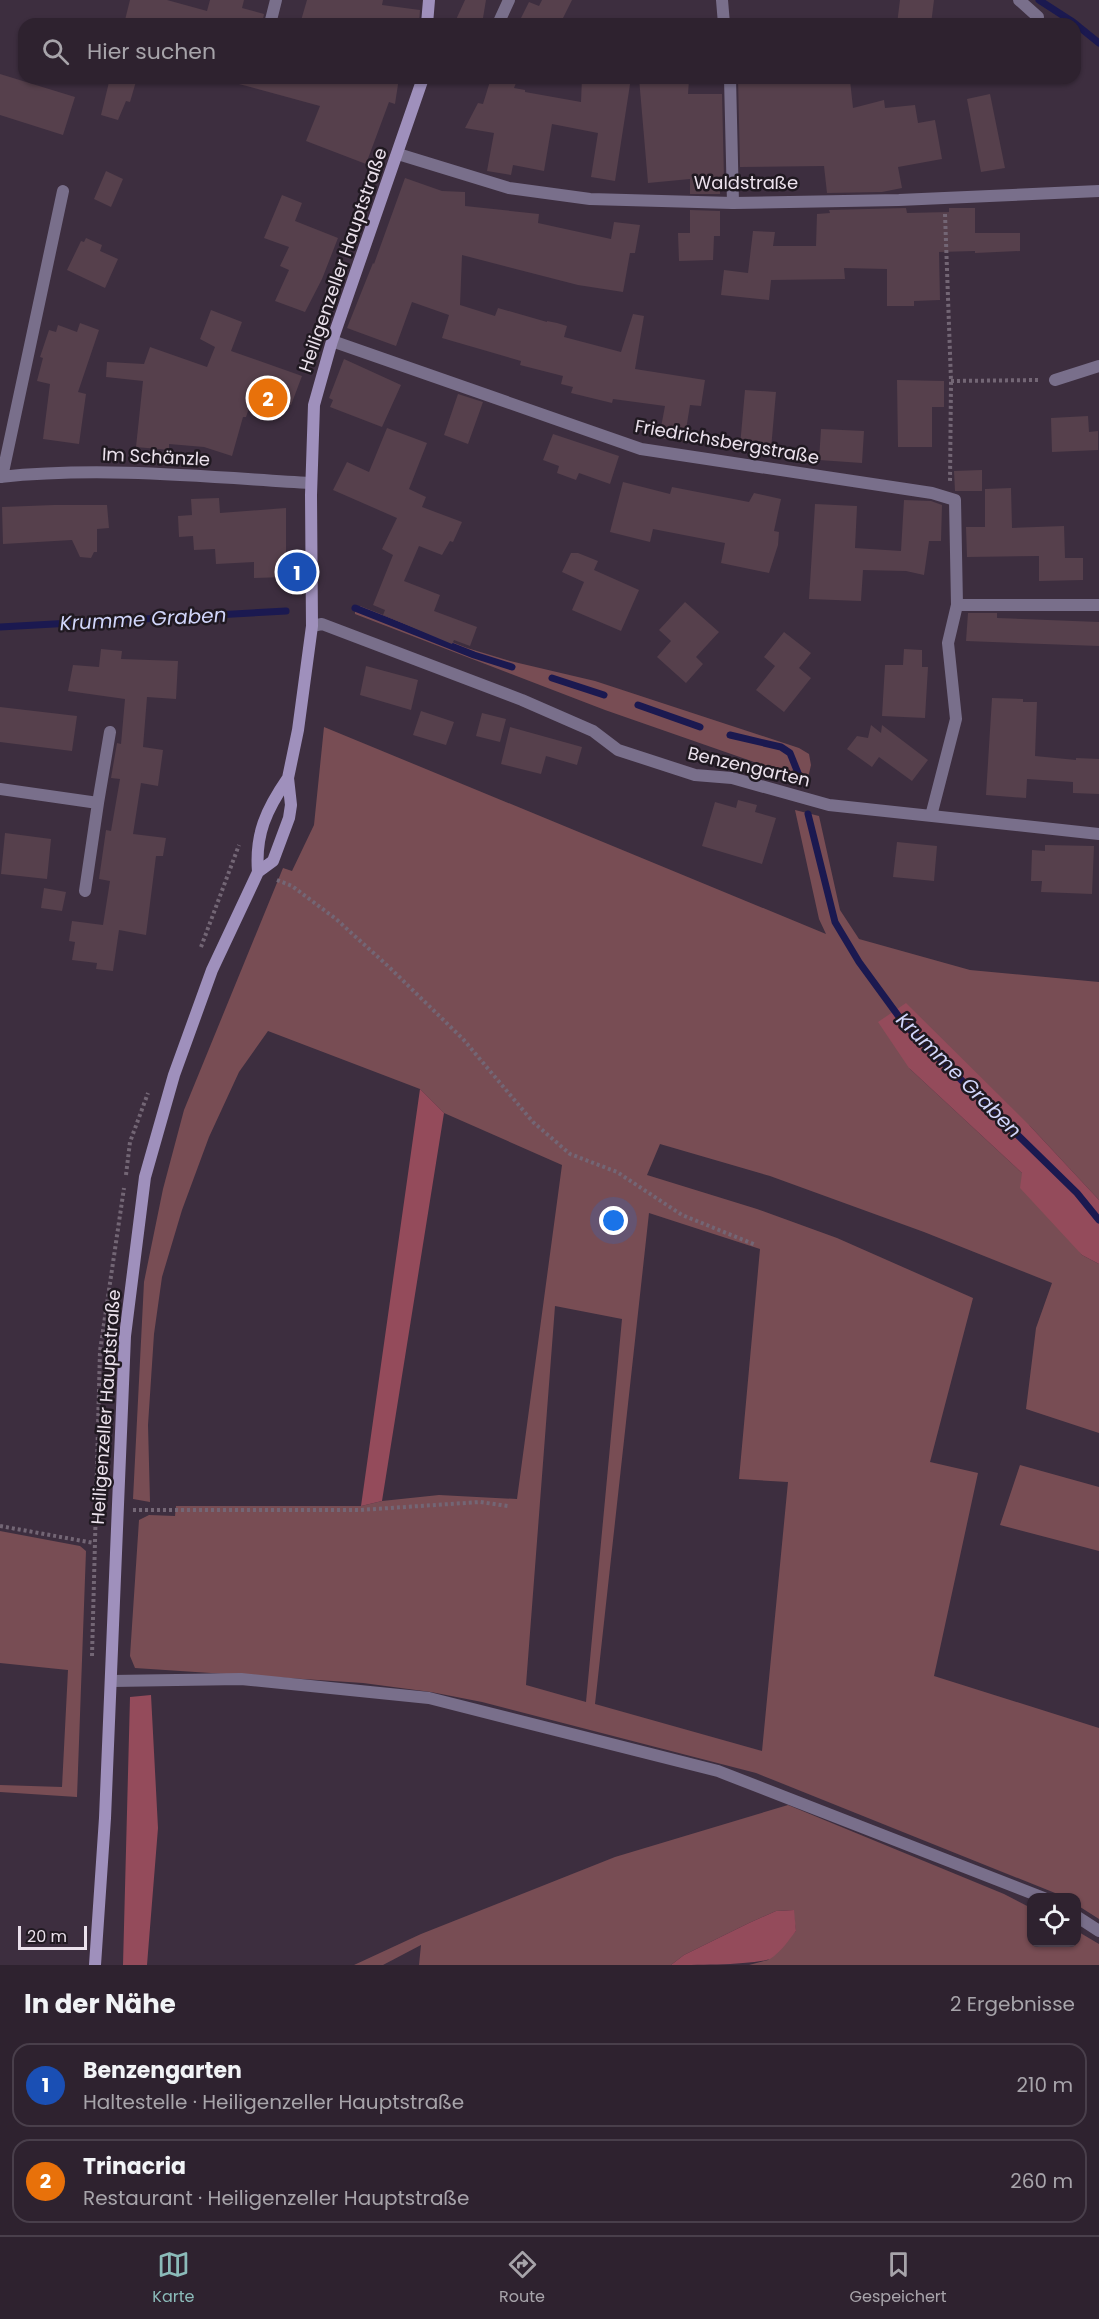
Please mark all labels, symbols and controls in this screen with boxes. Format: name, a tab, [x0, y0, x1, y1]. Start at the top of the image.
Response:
search box	[18, 18, 1081, 84]
icon: search	[39, 35, 72, 68]
text: Hier suchen	[87, 36, 216, 67]
street label: Heiligenzeller Hauptstraße	[292, 144, 393, 375]
street label: Waldstraße	[694, 170, 798, 195]
pin: 2	[248, 376, 288, 420]
street label: Friedrichsbergstraße	[633, 413, 821, 470]
street label: Im Schänzle	[101, 441, 211, 472]
pin: 1	[278, 550, 316, 594]
water label: Krumme Graben	[59, 601, 227, 637]
street label: Benzengarten	[685, 740, 813, 793]
water label: Krumme Graben	[890, 1006, 1028, 1144]
your location	[599, 1206, 628, 1235]
street label: Heiligenzeller Hauptstraße	[85, 1289, 126, 1525]
map controls	[1027, 1893, 1081, 1947]
button: locate	[1027, 1893, 1081, 1947]
scale bar	[18, 1923, 87, 1950]
text: 20 m	[27, 1925, 67, 1948]
text: In der Nähe	[24, 1986, 176, 2022]
text: 2 Ergebnisse	[950, 1990, 1075, 2018]
text: Benzengarten	[83, 2055, 242, 2086]
text: 1	[42, 2071, 49, 2099]
text: 210 m	[1017, 2071, 1073, 2099]
text: Haltestelle · Heiligenzeller Hauptstraße	[83, 2088, 464, 2116]
text: Trinacria	[83, 2151, 186, 2182]
text: 2	[40, 2167, 51, 2195]
text: 260 m	[1010, 2167, 1073, 2195]
text: Restaurant · Heiligenzeller Hauptstraße	[83, 2184, 470, 2212]
tab: Karte	[152, 2248, 194, 2309]
tab: Route	[499, 2248, 545, 2309]
tab: Gespeichert	[850, 2248, 947, 2309]

